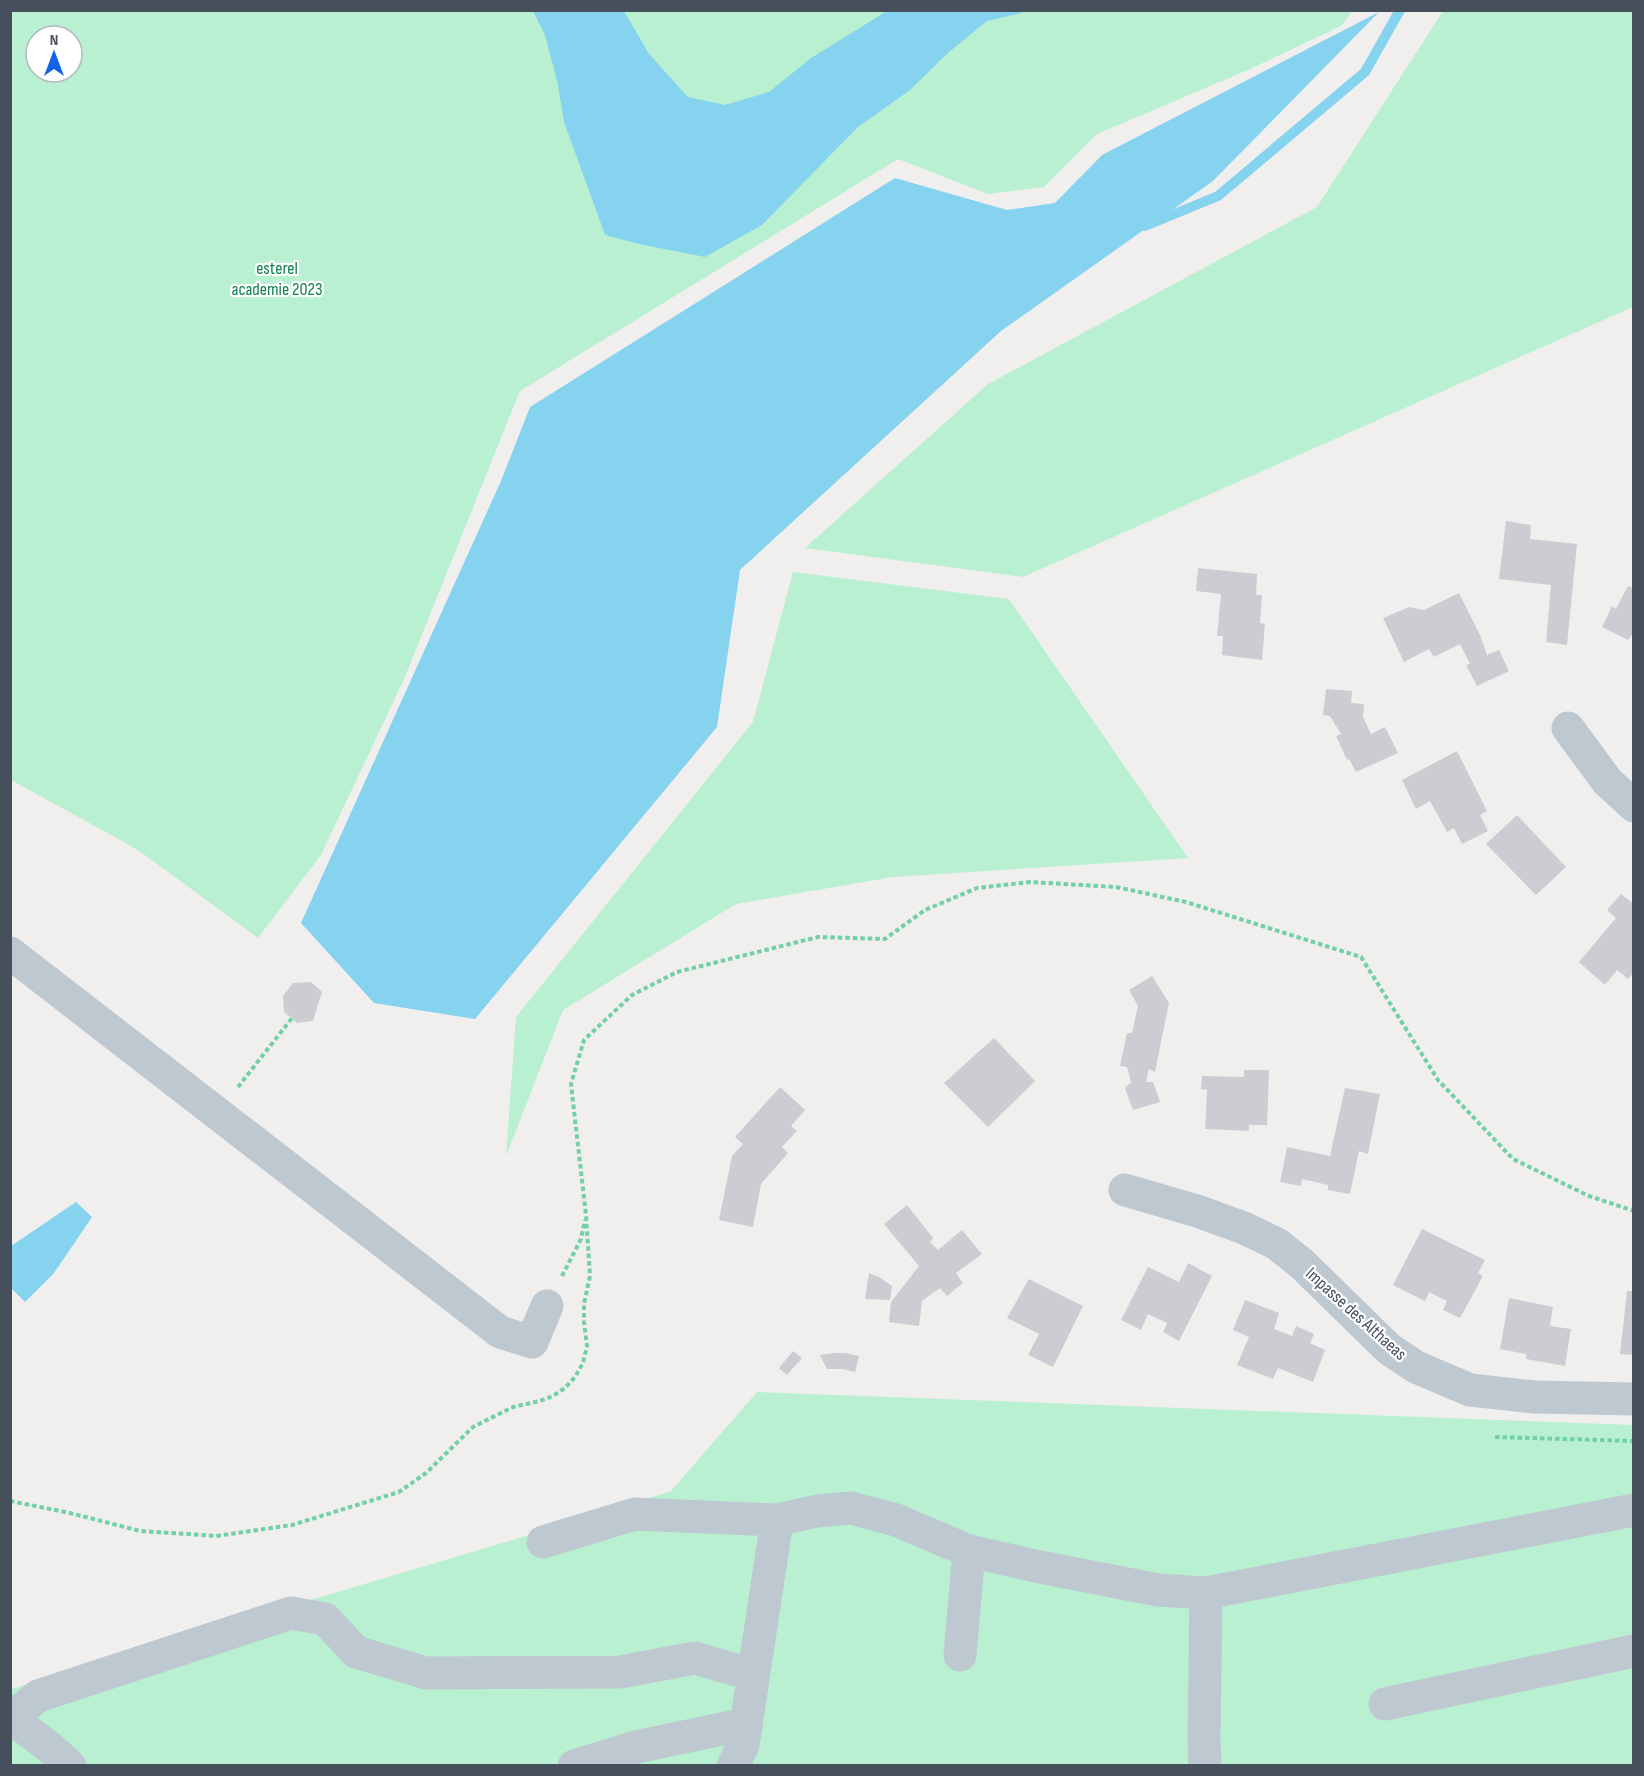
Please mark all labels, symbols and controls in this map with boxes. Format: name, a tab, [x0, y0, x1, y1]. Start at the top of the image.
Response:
north arrow	[24, 24, 84, 84]
text: N	[50, 31, 58, 50]
park label: esterel academie 2023	[231, 258, 323, 300]
street label: Impasse des Althaeas	[1301, 1263, 1411, 1365]

